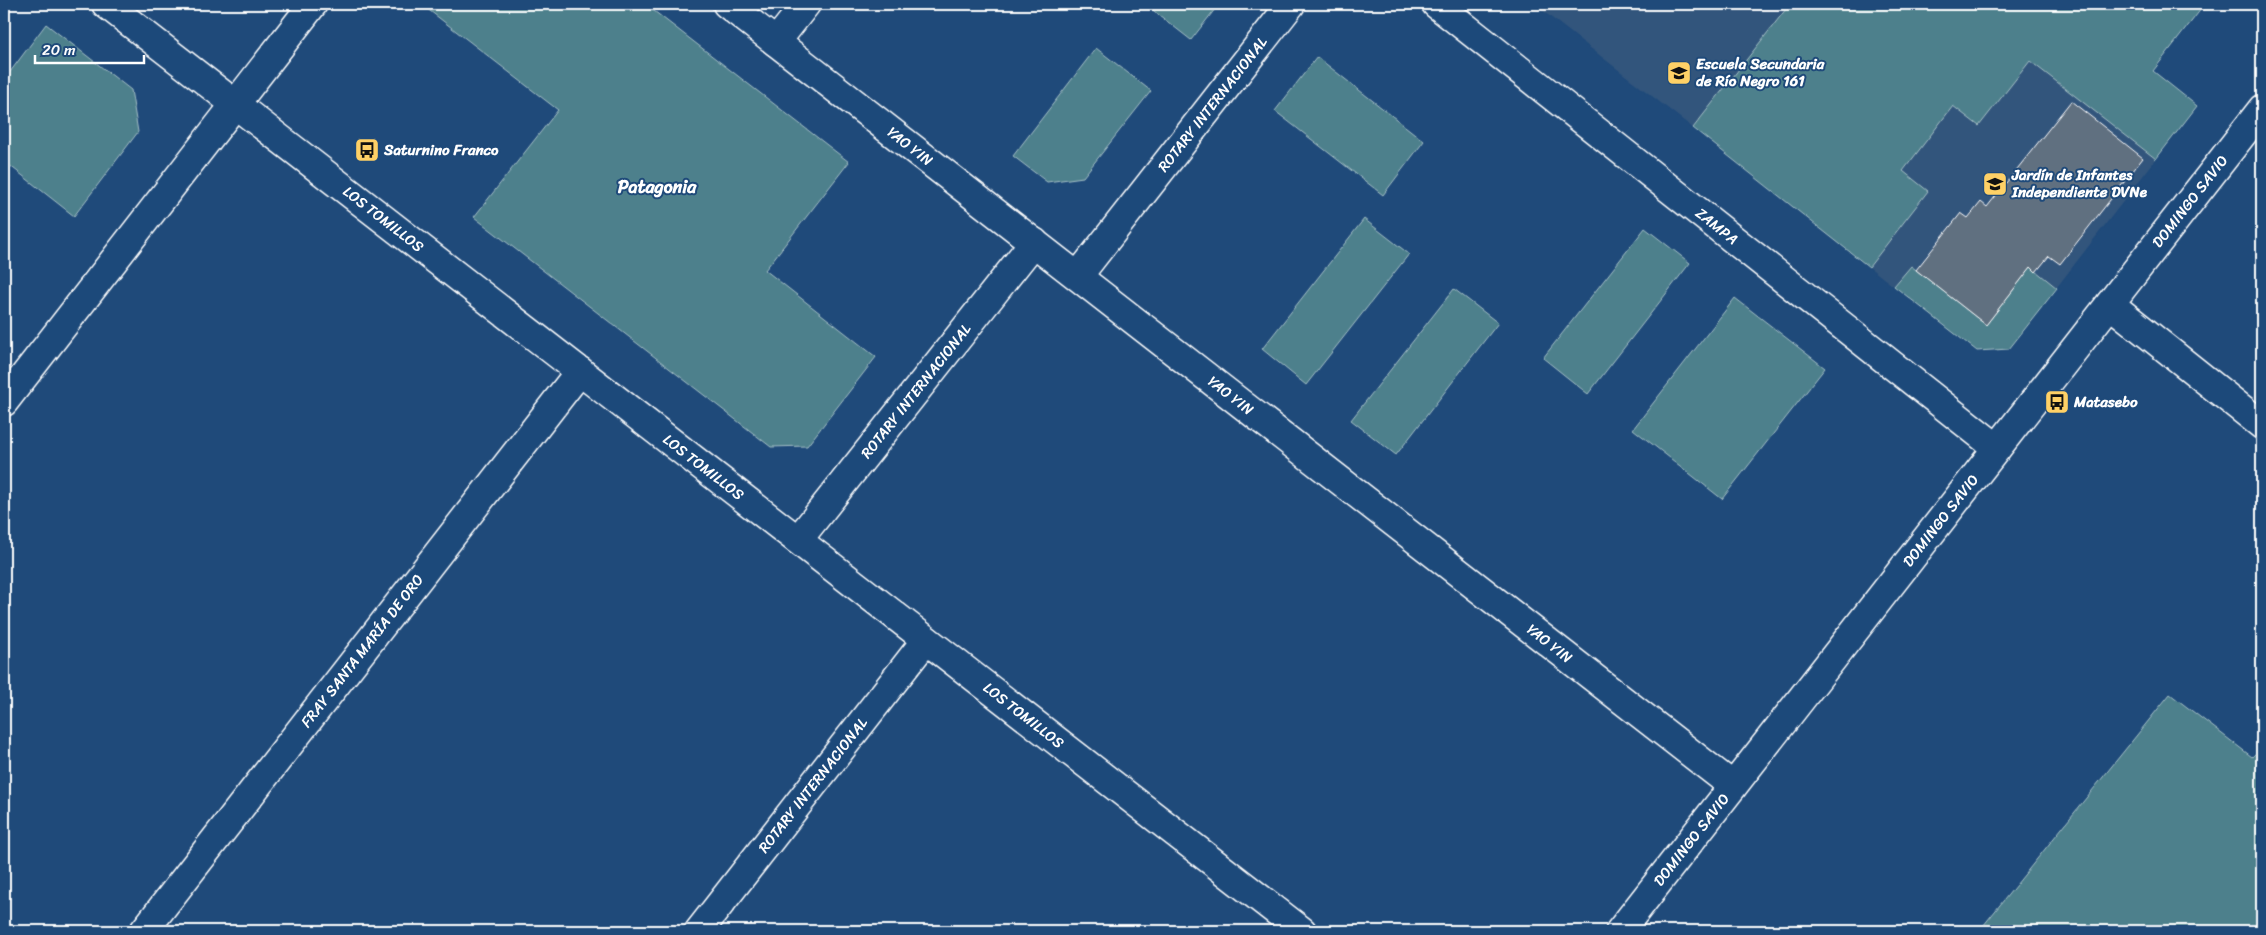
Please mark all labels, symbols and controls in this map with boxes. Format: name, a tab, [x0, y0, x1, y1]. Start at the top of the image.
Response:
street label: ROTARY INTERNACIONAL	[1151, 31, 1274, 178]
scale bar	[35, 32, 144, 64]
text: 20 m	[42, 37, 76, 63]
place label: Escuela Secundaria de Río Negro 161	[1696, 51, 1825, 94]
school or university icon: Escuela Secundaria de Río Negro 161	[1666, 60, 1692, 86]
street label: YAO YIN	[881, 120, 939, 173]
bus stop icon: Saturnino Franco	[354, 137, 380, 163]
place label: Saturnino Franco	[383, 137, 499, 163]
street label: DOMINGO SAVIO	[2145, 149, 2235, 253]
place label: Jardín de Infantes Independiente DVNe	[2011, 162, 2148, 205]
district label: Patagonia	[618, 171, 697, 203]
school or university icon: Jardín de Infantes Independiente DVNe	[1982, 171, 2008, 197]
street label: LOS TOMILLOS	[337, 179, 430, 259]
street label: ZAMPA	[1689, 201, 1744, 252]
street label: ROTARY INTERNACIONAL	[854, 318, 978, 465]
street label: YAO YIN	[1202, 369, 1260, 422]
bus stop icon: Matasebo	[2044, 389, 2070, 415]
place label: Matasebo	[2073, 389, 2138, 415]
street label: LOS TOMILLOS	[657, 427, 750, 508]
street label: DOMINGO SAVIO	[1896, 468, 1985, 573]
street label: FRAY SANTA MARÍA DE ORO	[294, 568, 431, 733]
street label: YAO YIN	[1521, 617, 1579, 670]
street label: LOS TOMILLOS	[977, 675, 1070, 756]
street label: ROTARY INTERNACIONAL	[751, 711, 874, 859]
street label: DOMINGO SAVIO	[1647, 787, 1736, 892]

